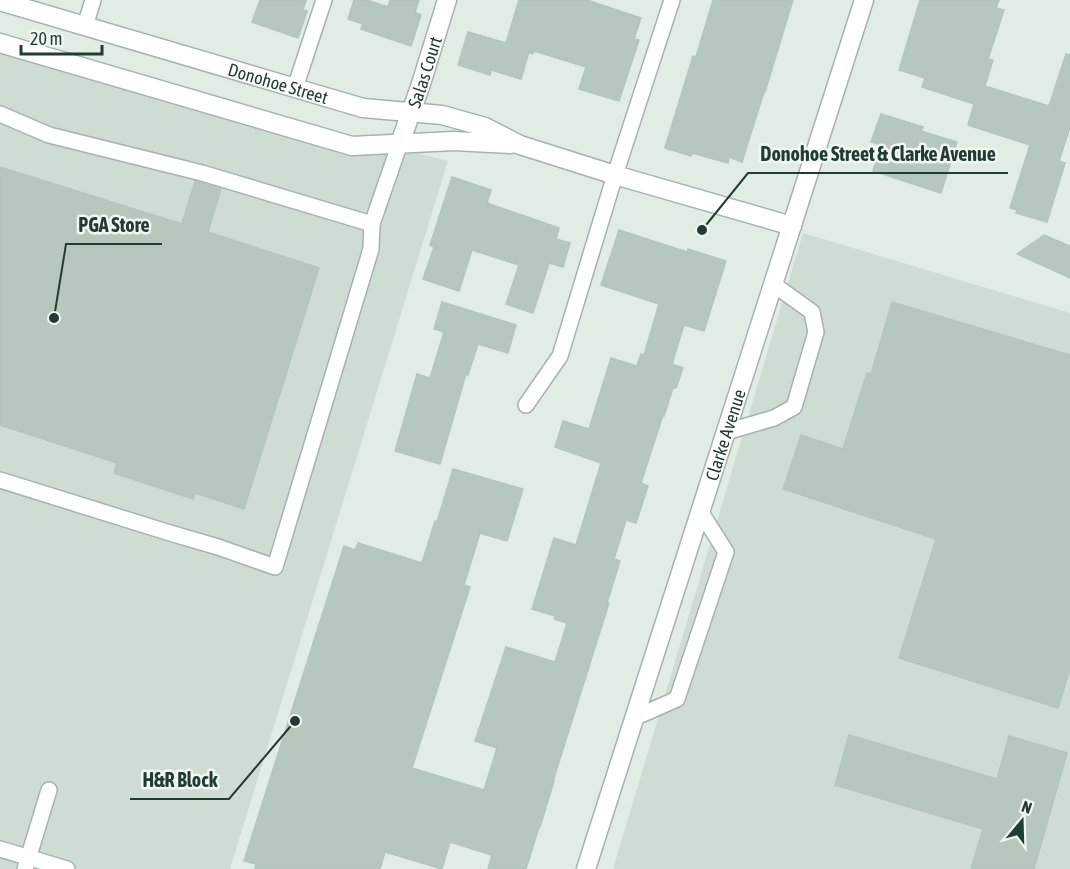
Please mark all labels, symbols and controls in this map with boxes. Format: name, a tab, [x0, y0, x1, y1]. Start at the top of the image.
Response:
scale bar	[21, 18, 102, 56]
text: 20 m	[30, 28, 62, 49]
street label: Salas Court	[403, 34, 446, 111]
street label: Donohoe Street	[226, 58, 331, 108]
callout: Donohoe Street & Clarke Avenue	[748, 135, 1008, 173]
text: Donohoe Street & Clarke Avenue	[760, 142, 996, 165]
callout: PGA Store	[66, 206, 162, 244]
text: PGA Store	[78, 213, 150, 236]
street label: Clarke Avenue	[701, 386, 749, 483]
callout: H&R Block	[130, 761, 229, 799]
text: H&R Block	[143, 768, 218, 791]
north arrow	[992, 791, 1052, 851]
text: N	[1019, 797, 1034, 817]

